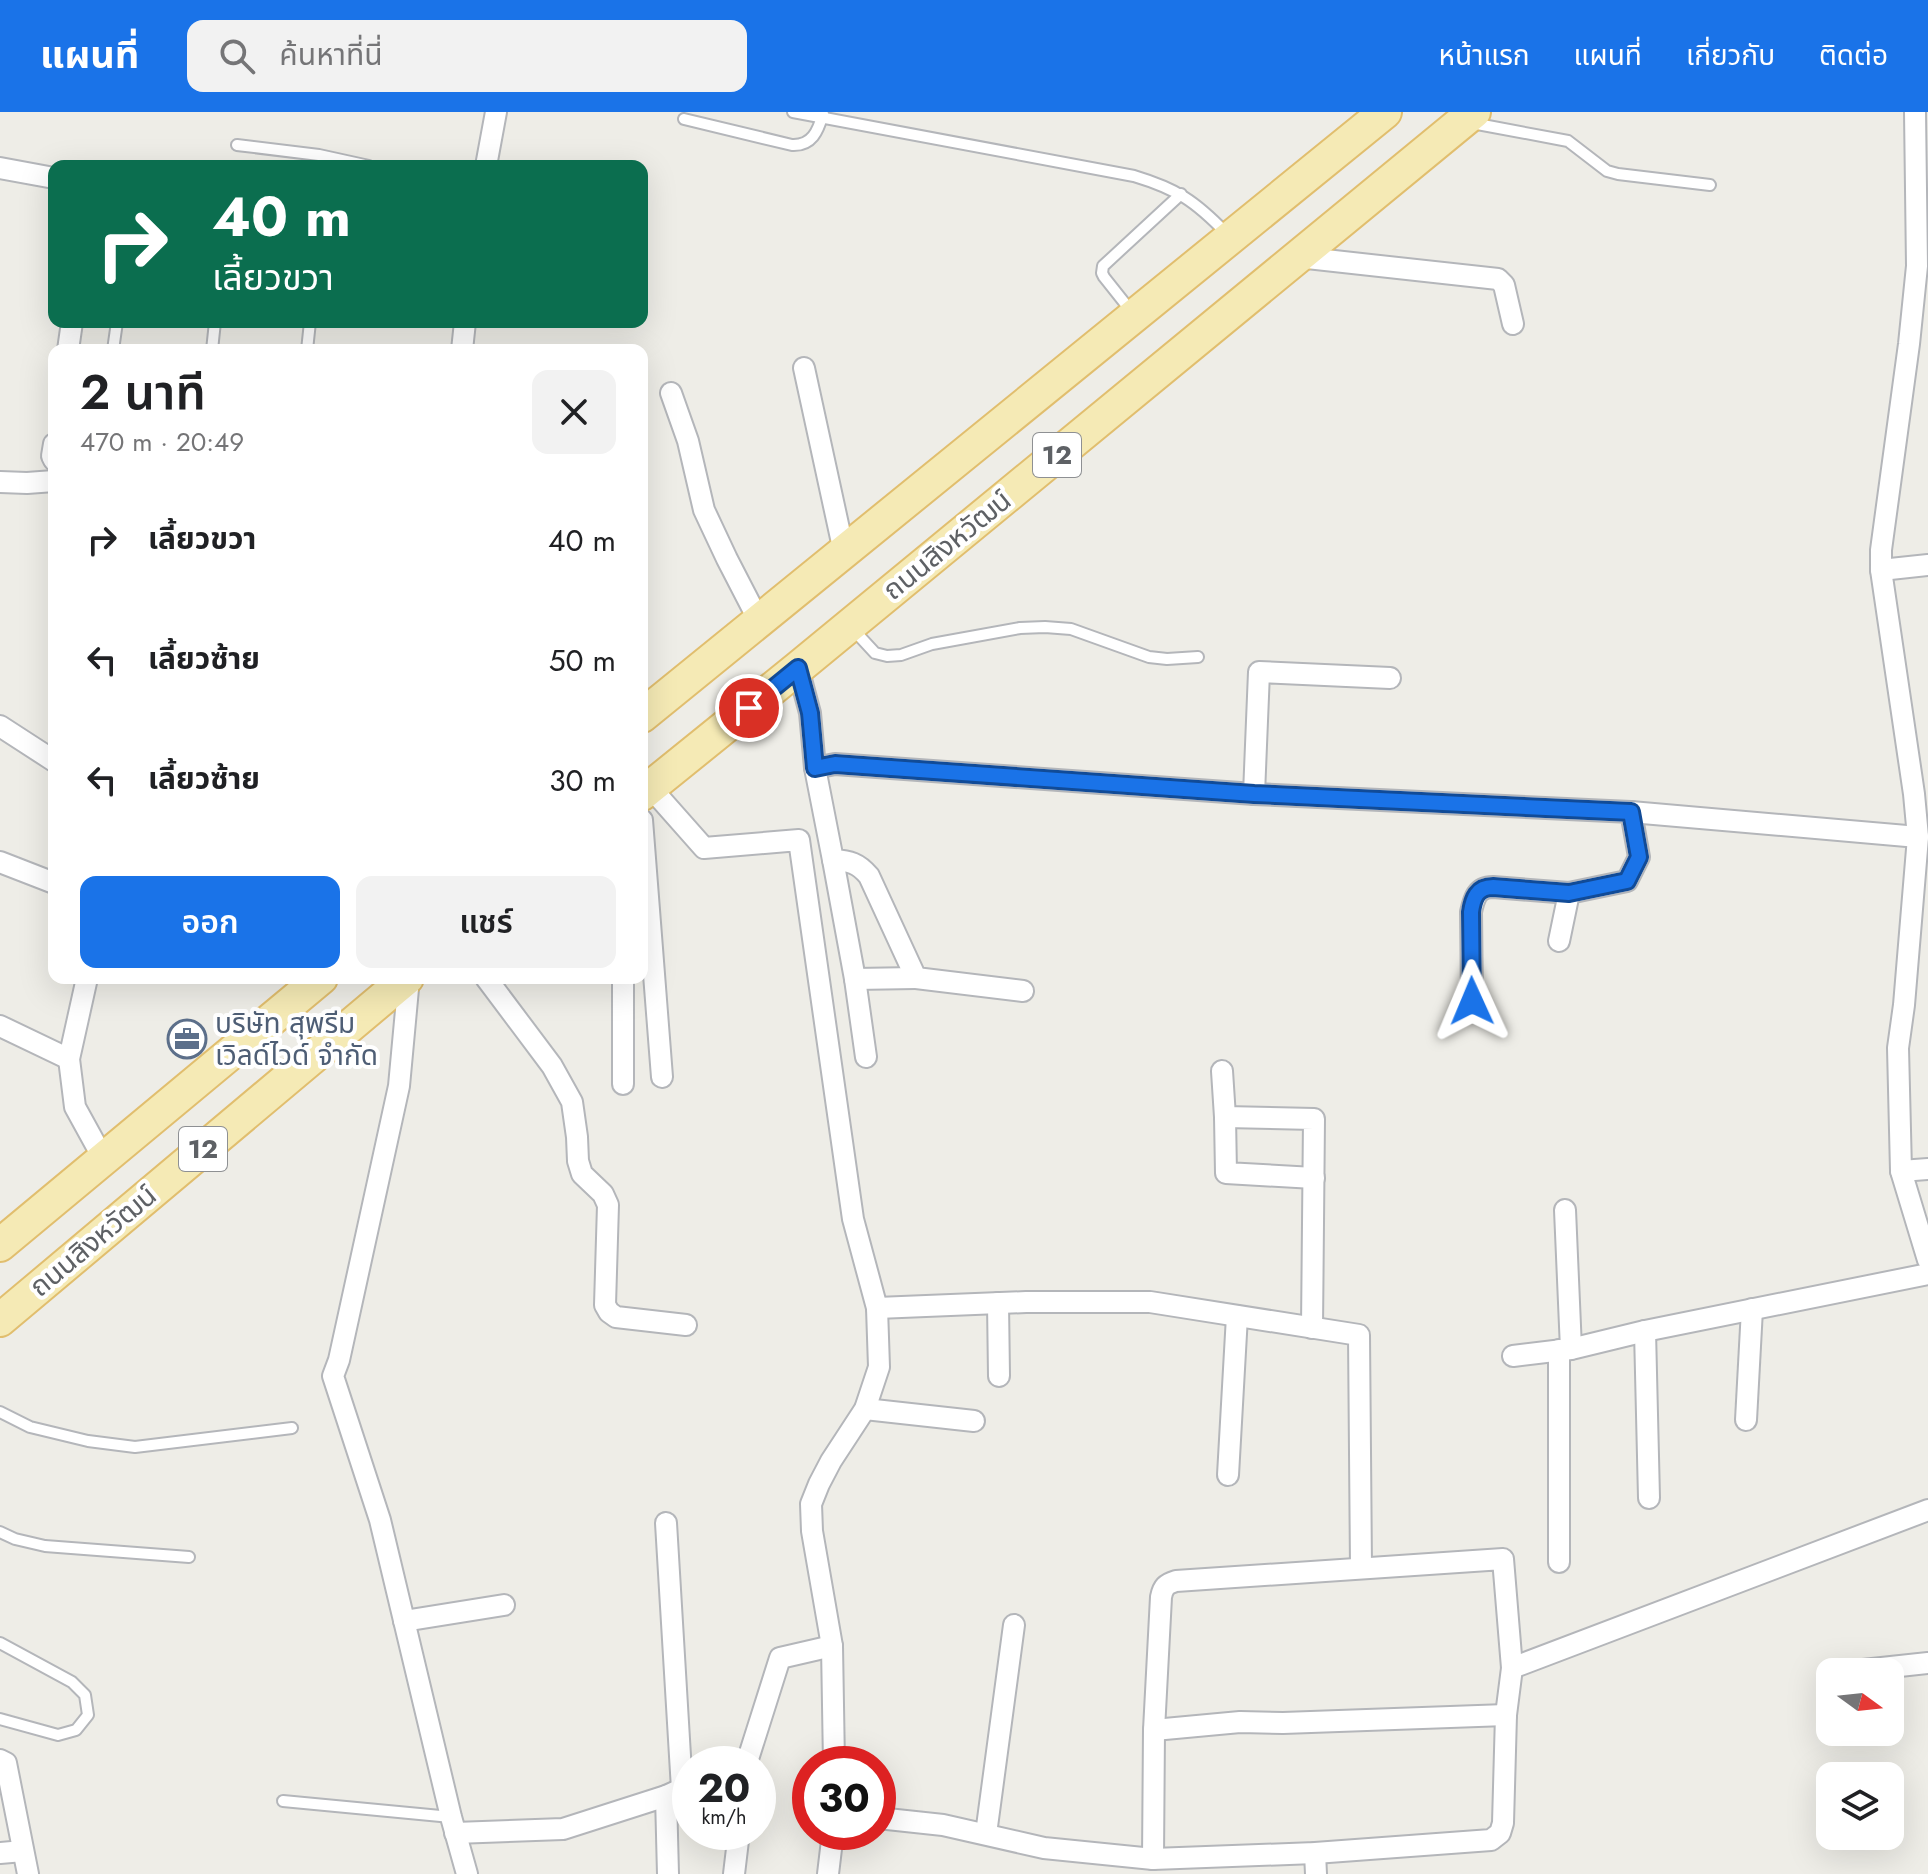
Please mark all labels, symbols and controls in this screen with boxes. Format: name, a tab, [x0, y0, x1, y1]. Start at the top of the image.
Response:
search box	[187, 20, 747, 92]
text: แผนที่	[40, 27, 139, 82]
text: ค้นหาที่นี่	[279, 33, 383, 76]
icon: search	[215, 34, 259, 78]
text: หน้าแรก	[1439, 35, 1530, 76]
text: แผนที่	[1574, 35, 1642, 76]
text: เกี่ยวกับ	[1686, 35, 1775, 76]
text: ติดต่อ	[1819, 35, 1888, 76]
text: 40 m	[212, 176, 351, 257]
icon: right	[80, 192, 184, 296]
text: เลี้ยวขวา	[212, 251, 334, 303]
text: 2 นาที	[80, 358, 206, 427]
button: close	[532, 370, 616, 454]
text: 470 m · 20:49	[80, 423, 244, 461]
road number: 12	[1033, 433, 1081, 477]
street label: ถนนสิงหวัฒน์	[874, 480, 1020, 610]
text: เลี้ยวขวา	[148, 517, 256, 560]
icon: right	[80, 518, 124, 562]
text: 40 m	[548, 519, 616, 562]
text: เลี้ยวซ้าย	[148, 637, 260, 680]
icon: left	[80, 638, 124, 682]
text: 50 m	[549, 639, 616, 682]
pin	[715, 674, 783, 742]
icon: arrive	[727, 686, 771, 730]
text: เลี้ยวซ้าย	[148, 757, 260, 800]
icon: left	[80, 758, 124, 802]
text: 30 m	[549, 759, 616, 802]
button: ออก	[80, 876, 340, 968]
button: แชร์	[356, 876, 616, 968]
position arrow	[1430, 959, 1514, 1043]
place label: บริษัท สุพรีม เวิลด์ไวด์ จำกัด	[215, 1003, 378, 1076]
office icon: บริษัท สุพรีม เวิลด์ไวด์ จำกัด	[166, 1018, 208, 1060]
road number: 12	[179, 1127, 227, 1171]
street label: ถนนสิงหวัฒน์	[20, 1176, 166, 1306]
north arrow	[1816, 1658, 1904, 1746]
map controls	[1816, 1658, 1904, 1850]
speed limit sign: 30	[792, 1746, 896, 1850]
text: 20	[698, 1759, 750, 1817]
button: layers	[1816, 1762, 1904, 1850]
text: km/h	[701, 1803, 747, 1832]

